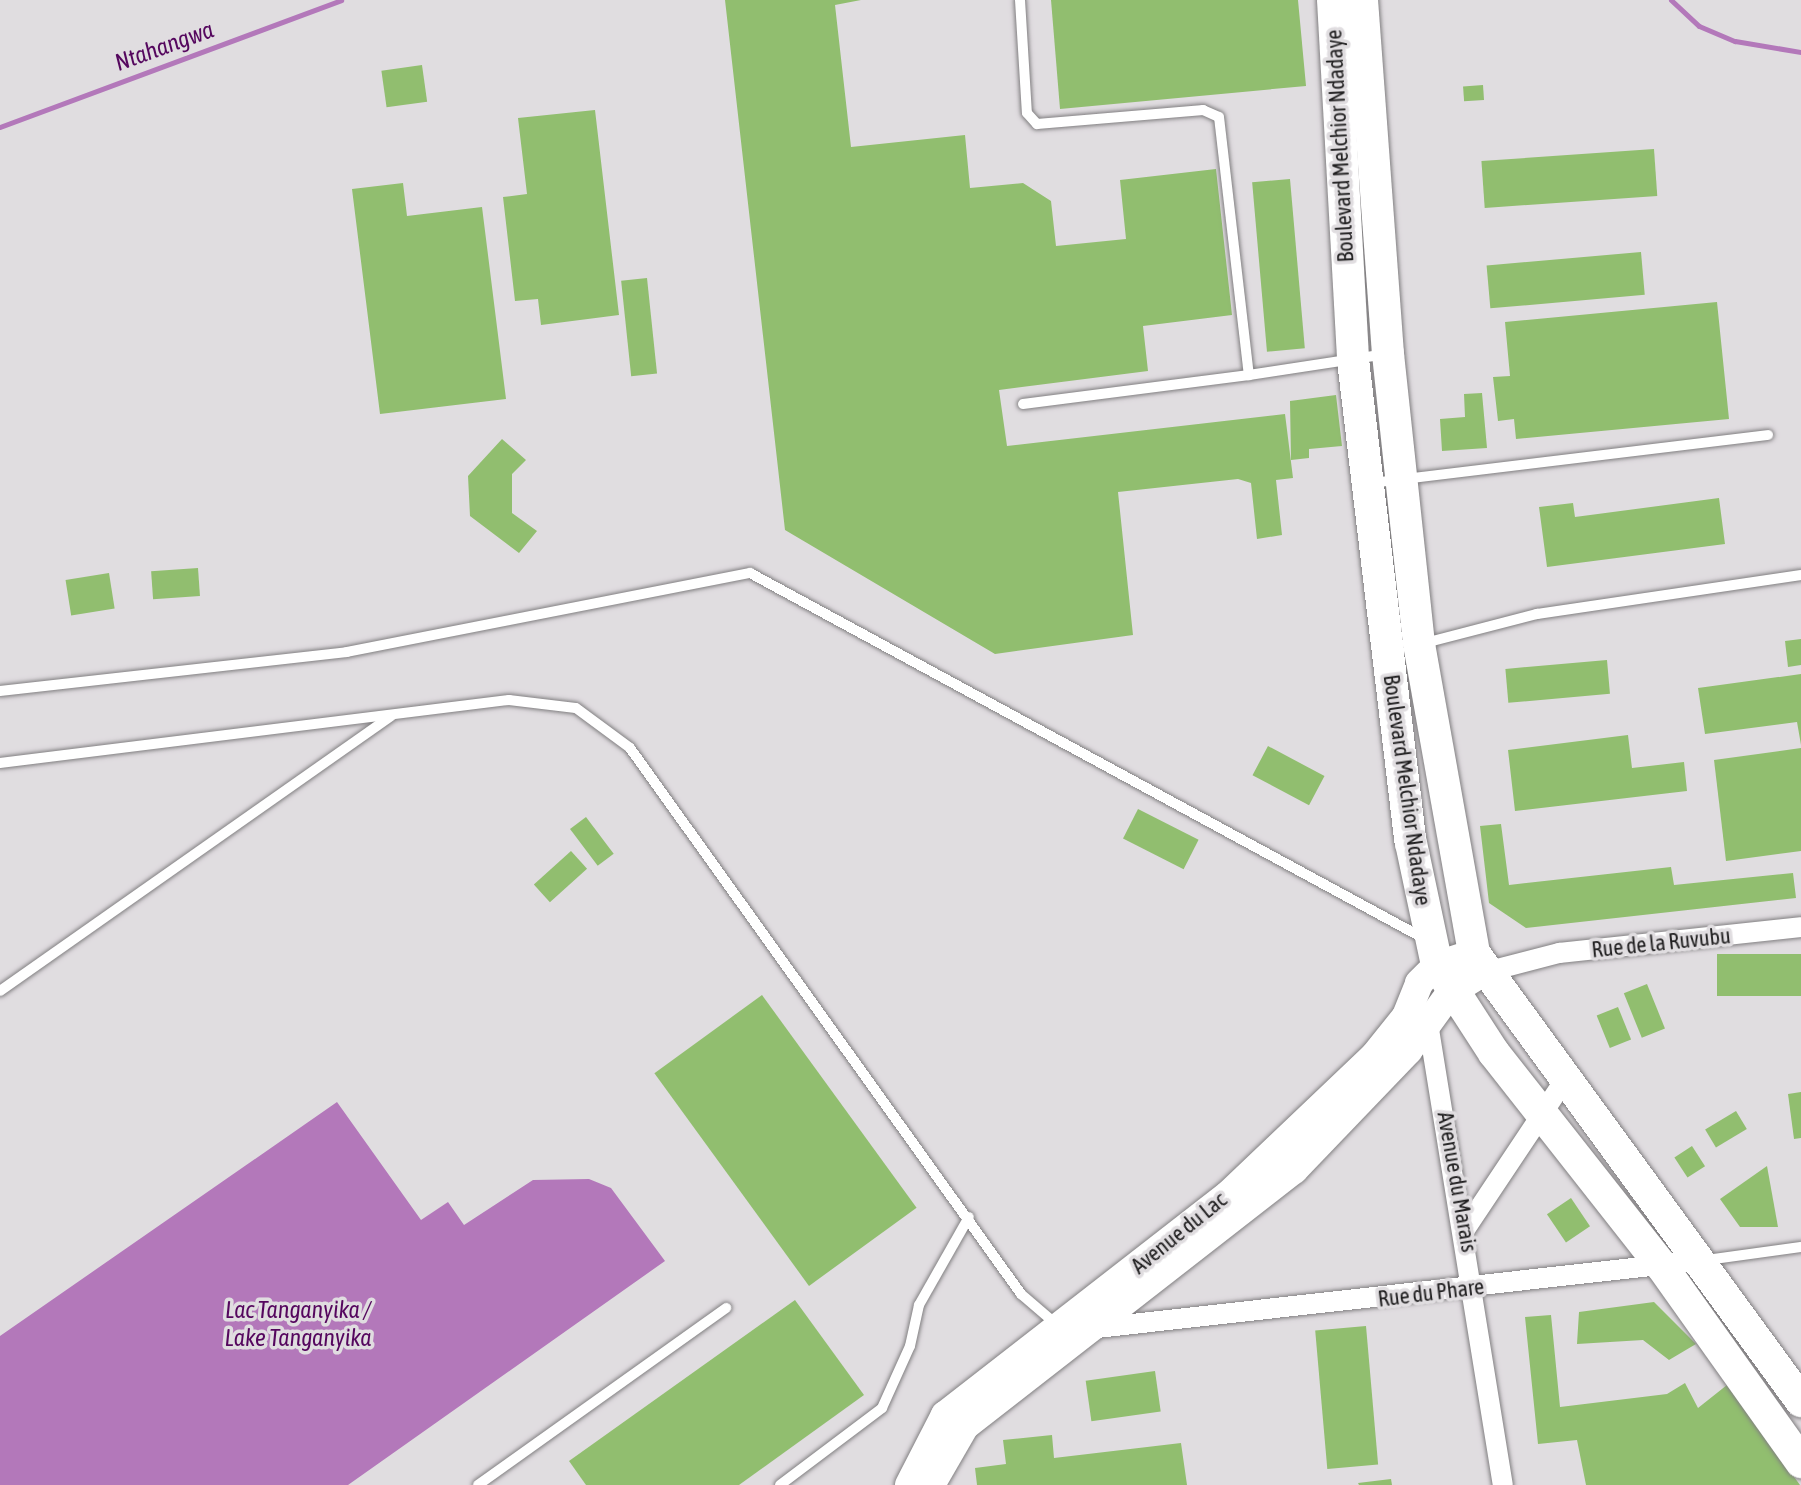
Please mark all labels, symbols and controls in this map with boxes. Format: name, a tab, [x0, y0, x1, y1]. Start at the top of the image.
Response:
water label: Ntahangwa	[111, 15, 217, 77]
street label: Boulevard Melchior Ndadaye	[1321, 29, 1359, 263]
street label: Boulevard Melchior Ndadaye	[1378, 673, 1436, 907]
street label: Rue de la Ruvubu	[1590, 923, 1732, 963]
street label: Avenue du Marais	[1432, 1110, 1482, 1254]
street label: Avenue du Lac	[1126, 1187, 1232, 1279]
street label: Rue du Phare	[1376, 1273, 1486, 1313]
water label: Lac Tanganyika / Lake Tanganyika	[225, 1296, 371, 1352]

